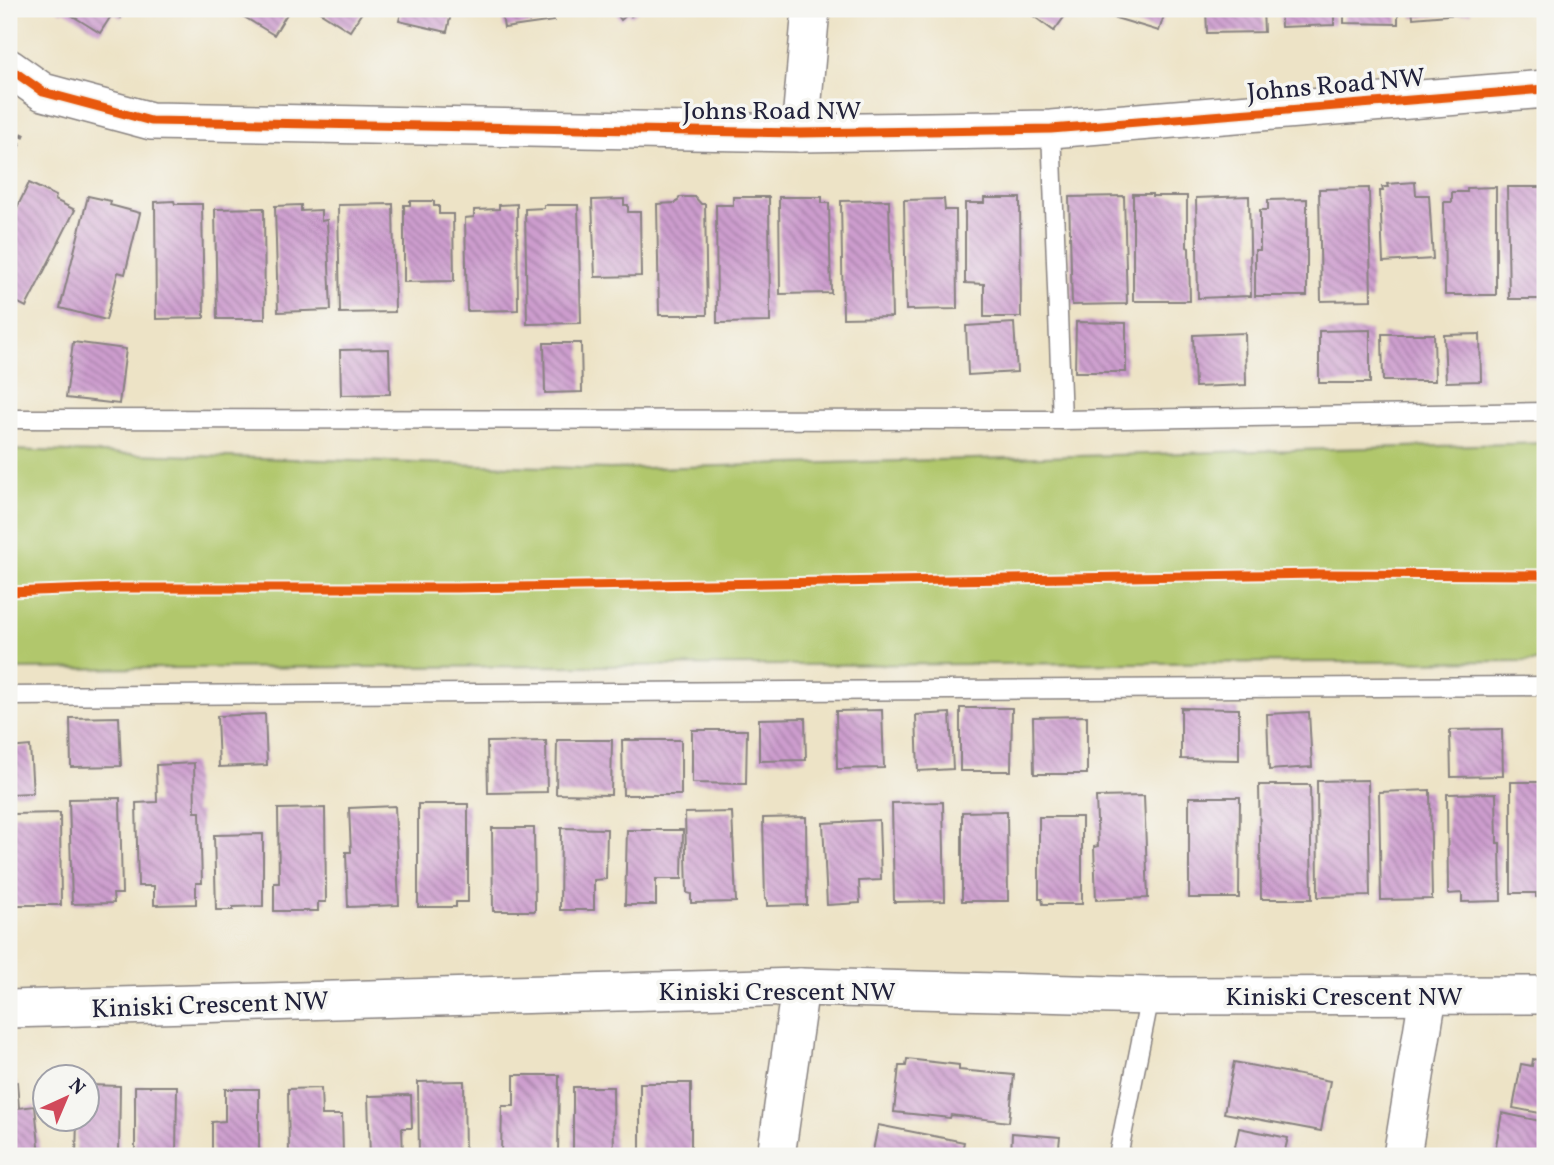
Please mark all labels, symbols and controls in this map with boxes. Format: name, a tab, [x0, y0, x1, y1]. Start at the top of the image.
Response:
street label: Johns Road NW	[1246, 60, 1427, 112]
street label: Johns Road NW	[683, 94, 861, 130]
street label: Kiniski Crescent NW	[658, 975, 896, 1011]
street label: Kiniski Crescent NW	[1225, 980, 1463, 1016]
street label: Kiniski Crescent NW	[91, 984, 329, 1028]
north arrow	[32, 1064, 102, 1134]
text: N	[62, 1073, 91, 1101]

